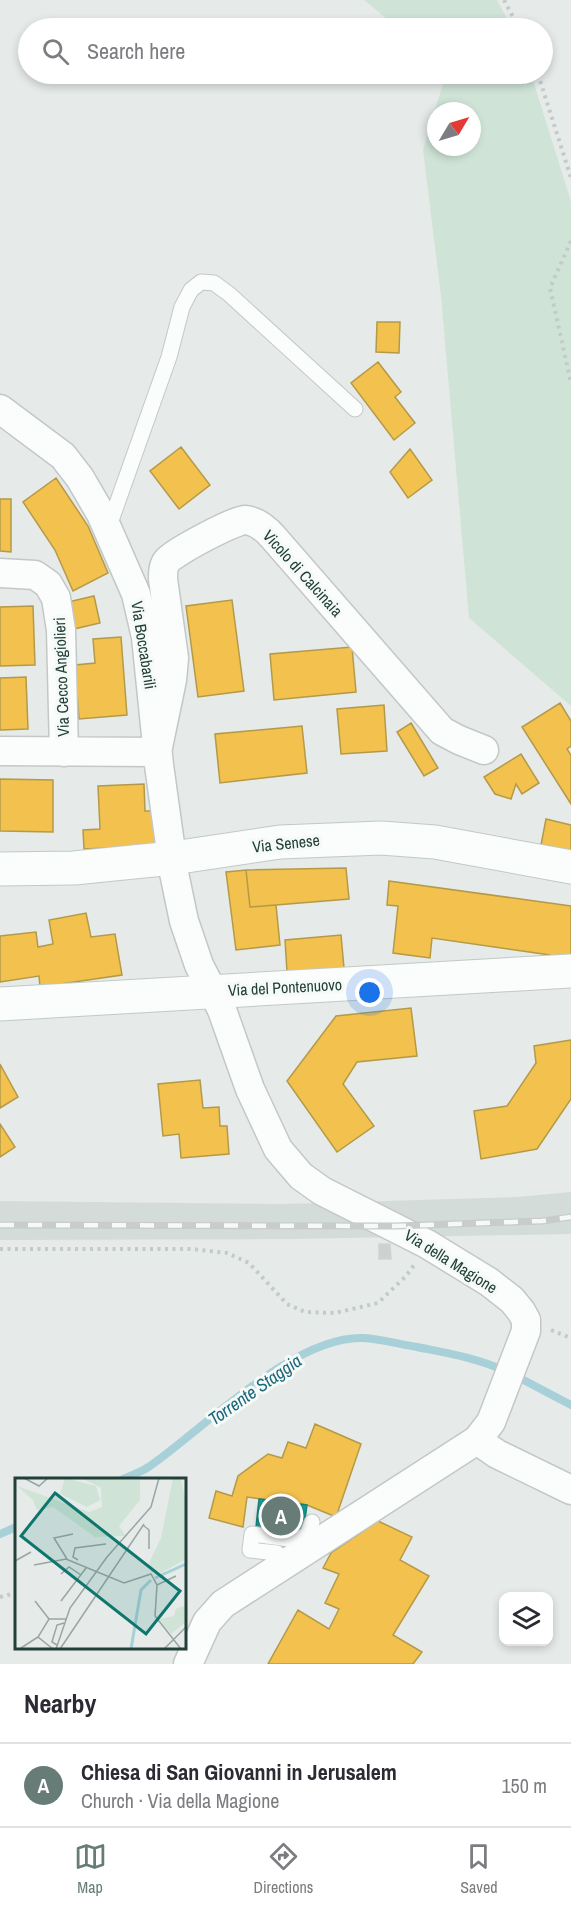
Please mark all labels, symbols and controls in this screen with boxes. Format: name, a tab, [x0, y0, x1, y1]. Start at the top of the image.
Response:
search box	[18, 18, 553, 84]
icon: search	[39, 35, 72, 68]
text: Search here	[87, 36, 185, 66]
north arrow	[427, 102, 481, 156]
street label: Vicolo di Calcinaia	[258, 525, 348, 622]
street label: Via Boccabarili	[126, 599, 162, 691]
street label: Via Cecco Angiolieri	[48, 617, 74, 737]
street label: Via Senese	[251, 829, 321, 857]
street label: Via del Pontenuovo	[227, 973, 343, 1001]
your location	[355, 978, 384, 1007]
street label: Via della Magione	[400, 1224, 502, 1298]
water label: Torrente Staggia	[203, 1348, 306, 1431]
inset map	[15, 1478, 186, 1649]
pin: A	[262, 1494, 300, 1538]
map controls	[499, 1592, 553, 1646]
button: layers	[499, 1592, 553, 1646]
text: Nearby	[24, 1686, 96, 1721]
text: Chiesa di San Giovanni in Jerusalem	[81, 1757, 397, 1787]
text: A	[38, 1772, 49, 1799]
text: 150 m	[501, 1772, 547, 1799]
text: Church · Via della Magione	[81, 1787, 279, 1814]
tab: Map	[74, 1840, 107, 1898]
tab: Directions	[254, 1840, 313, 1898]
tab: Saved	[460, 1840, 498, 1898]

